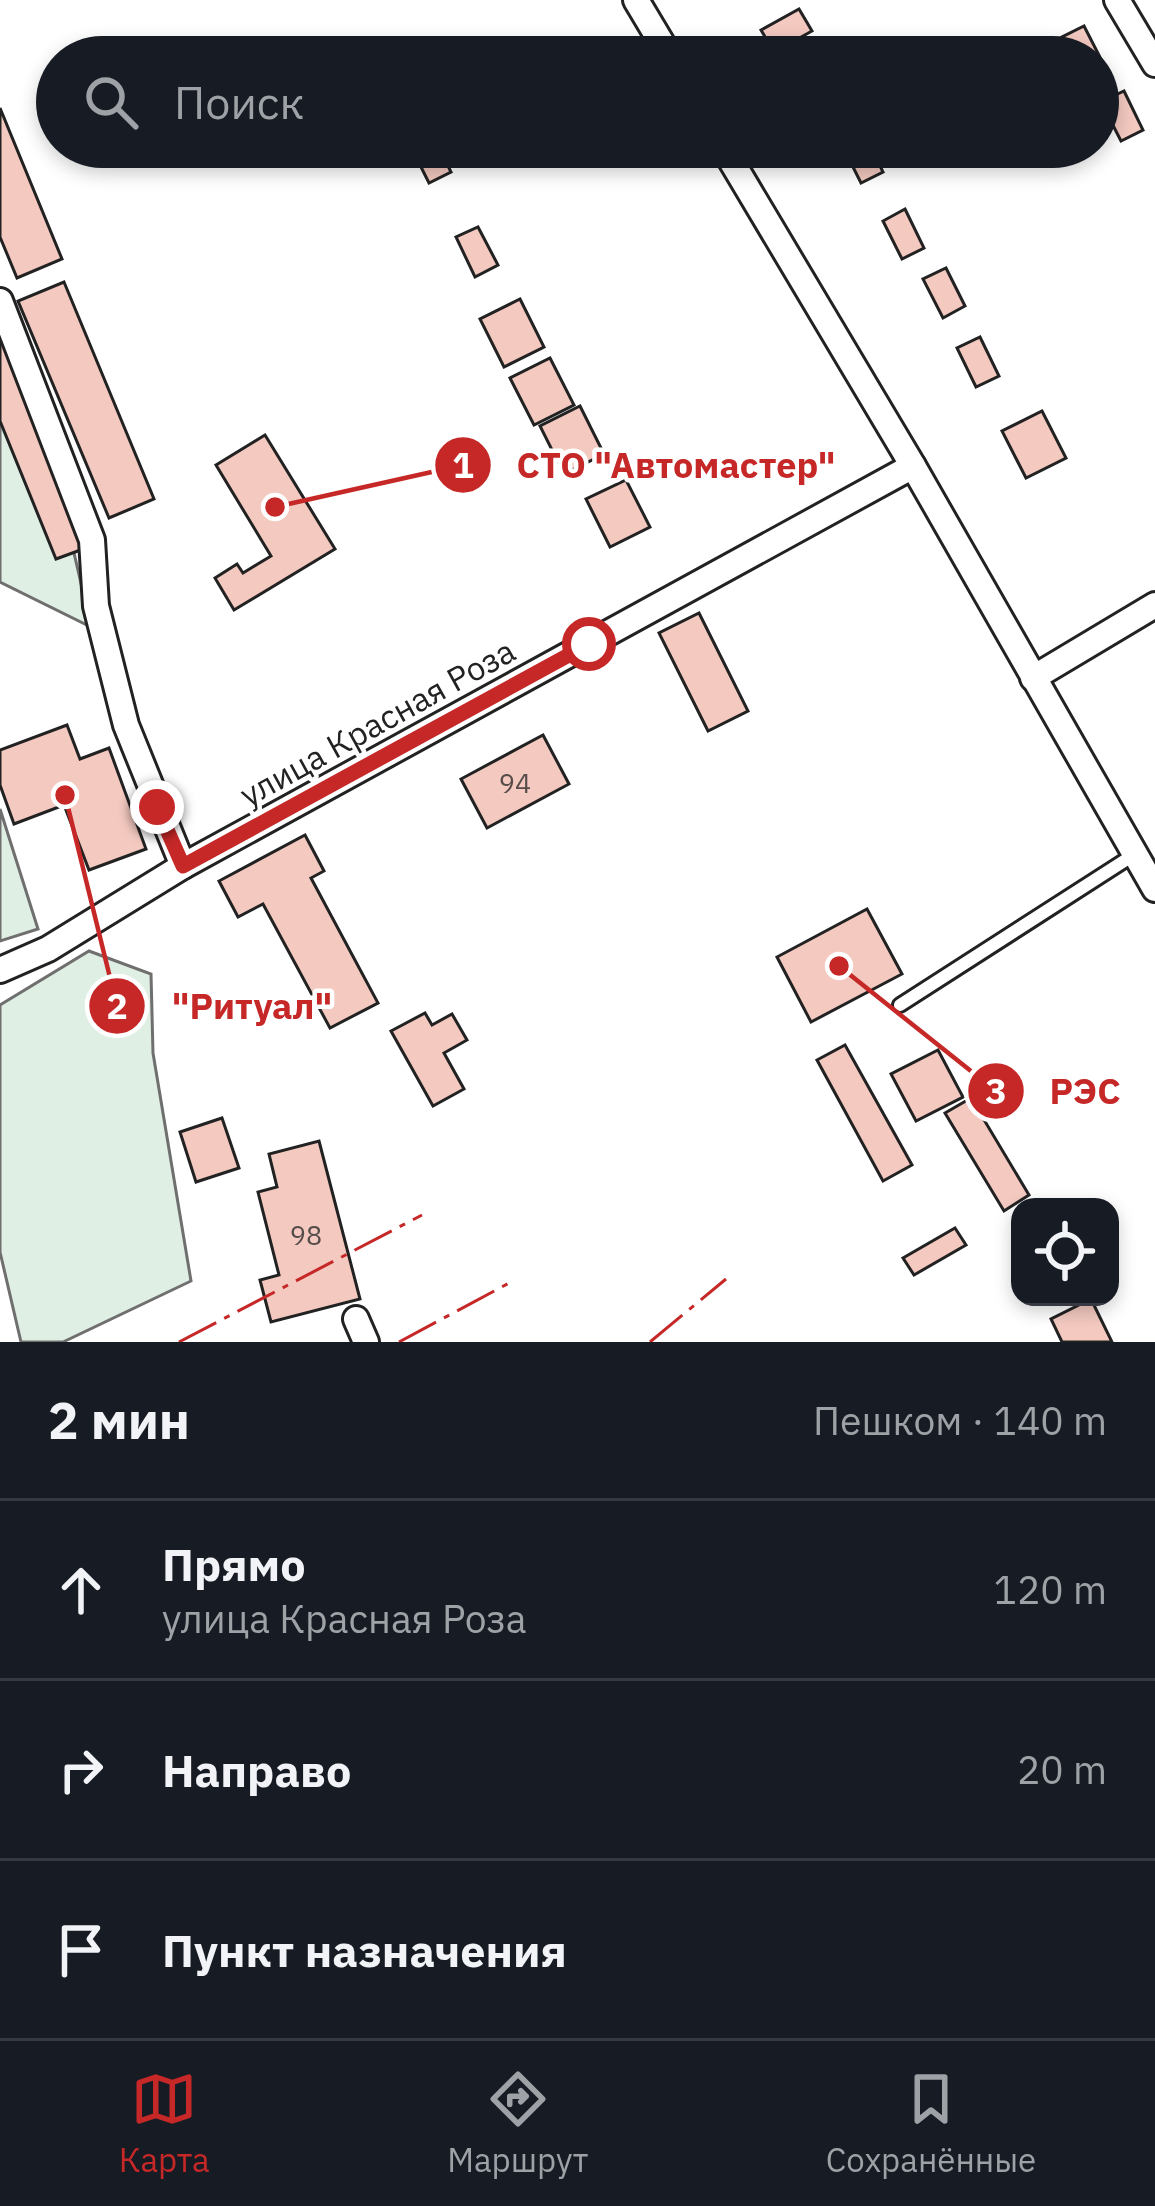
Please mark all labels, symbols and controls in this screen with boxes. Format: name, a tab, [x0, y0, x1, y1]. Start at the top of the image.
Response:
search box	[36, 36, 1119, 168]
icon: search	[78, 69, 144, 135]
text: Поиск	[174, 73, 304, 131]
callout: СТО "Автомастер"	[433, 429, 860, 501]
text: 1	[452, 441, 474, 488]
text: СТО "Автомастер"	[517, 441, 835, 488]
route start	[562, 617, 616, 671]
street label: улица Красная Роза	[232, 628, 522, 816]
house number: 94	[499, 765, 531, 800]
route end	[130, 780, 184, 834]
callout: "Ритуал"	[87, 970, 356, 1042]
text: 2	[106, 982, 128, 1029]
text: "Ритуал"	[172, 982, 332, 1029]
callout: РЭС	[966, 1055, 1145, 1127]
text: 3	[985, 1067, 1007, 1114]
text: РЭС	[1049, 1067, 1121, 1114]
map controls	[1011, 1198, 1119, 1306]
button: locate	[1011, 1198, 1119, 1306]
house number: 98	[290, 1217, 322, 1252]
text: 2 мин	[48, 1387, 190, 1453]
text: Пешком · 140 m	[813, 1395, 1107, 1446]
text: Прямо	[162, 1535, 306, 1593]
icon: ahead	[48, 1557, 114, 1623]
text: 120 m	[994, 1564, 1107, 1615]
text: улица Красная Роза	[162, 1593, 527, 1644]
icon: right	[48, 1737, 114, 1803]
text: Направо	[162, 1741, 351, 1799]
text: 20 m	[1017, 1744, 1107, 1795]
icon: arrive	[48, 1917, 114, 1983]
text: Пункт назначения	[162, 1921, 567, 1979]
tab: Карта	[119, 2066, 210, 2181]
tab: Маршрут	[447, 2066, 588, 2181]
tab: Сохранённые	[826, 2066, 1036, 2181]

